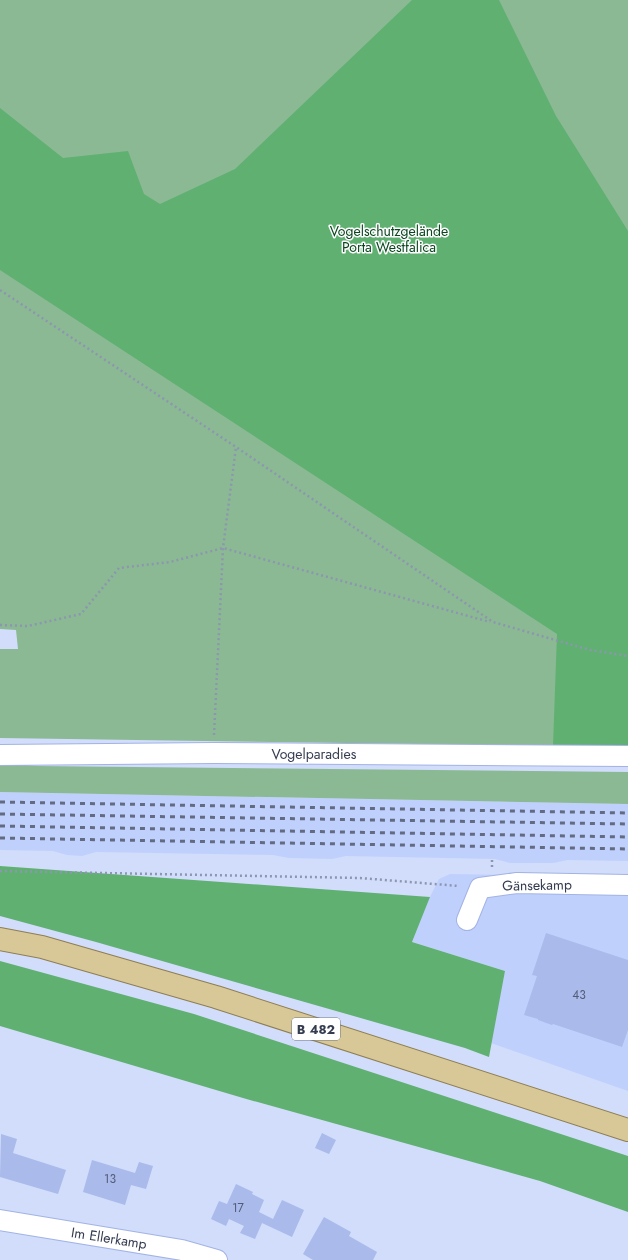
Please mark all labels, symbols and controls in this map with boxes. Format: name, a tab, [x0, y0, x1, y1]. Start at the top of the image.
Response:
park label: Vogelschutzgelände Porta Westfalica	[330, 221, 448, 257]
street label: Vogelparadies	[272, 744, 357, 764]
street label: Gänsekamp	[502, 874, 572, 896]
house number: 43	[572, 986, 586, 1004]
road number: B 482	[292, 1018, 340, 1040]
house number: 13	[104, 1170, 116, 1188]
house number: 17	[232, 1199, 245, 1217]
street label: Im Ellerkamp	[70, 1222, 148, 1254]

